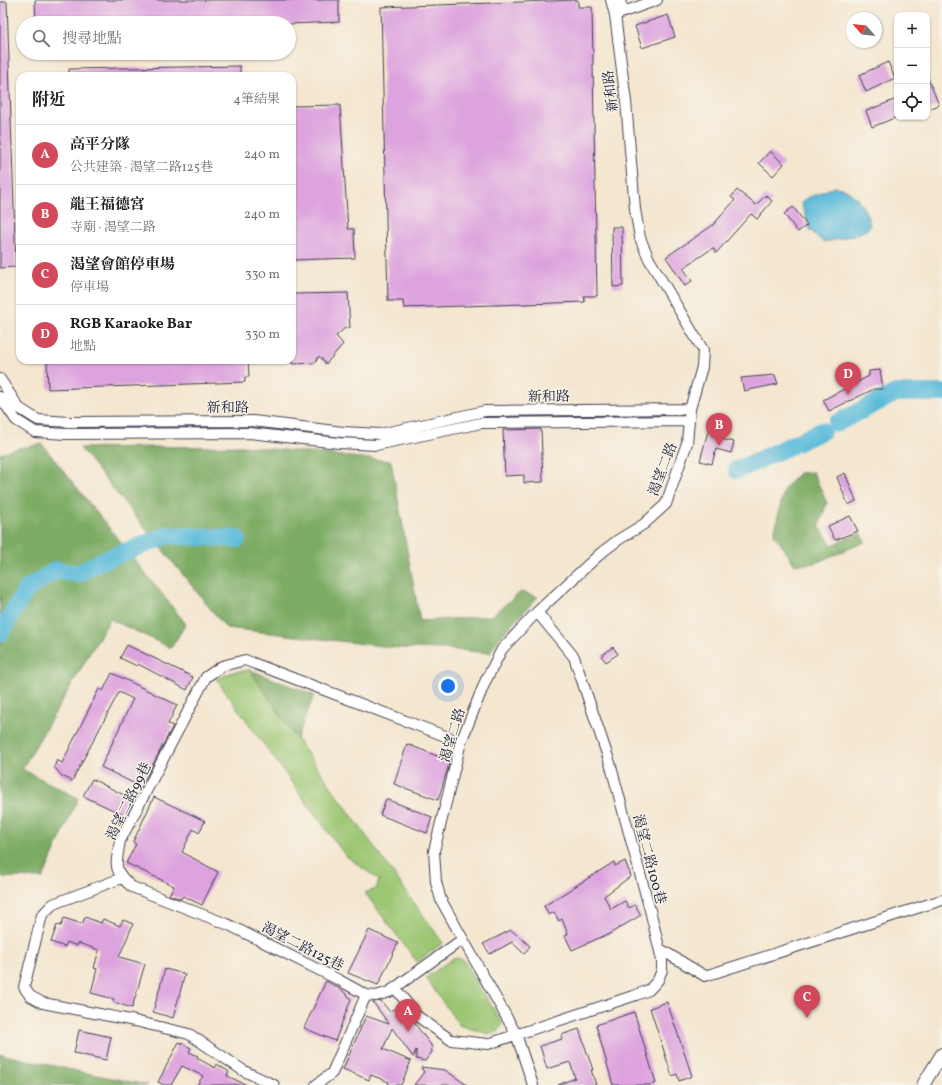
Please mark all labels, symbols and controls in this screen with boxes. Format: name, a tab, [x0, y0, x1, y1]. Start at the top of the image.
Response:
north arrow	[846, 12, 882, 48]
map controls	[894, 12, 930, 120]
button: +	[894, 12, 930, 48]
search box	[16, 16, 296, 60]
icon: search	[30, 27, 52, 49]
text: 搜尋地點	[62, 29, 122, 50]
button: −	[894, 48, 930, 84]
street label: 新和路	[600, 69, 623, 113]
button: locate	[894, 84, 930, 120]
text: 附近	[32, 89, 66, 112]
text: 4筆結果	[233, 91, 280, 109]
text: 高平分隊	[70, 135, 130, 156]
text: A	[40, 146, 50, 164]
text: 240 m	[244, 146, 280, 164]
text: 公共建築 · 渴望二路125巷	[70, 159, 213, 177]
text: 龍王福德宮	[70, 195, 145, 216]
text: B	[41, 206, 49, 224]
text: 240 m	[244, 206, 280, 224]
text: 寺廟 · 渴望二路	[70, 219, 156, 237]
text: 渴望會館停車場	[70, 255, 175, 276]
text: C	[41, 266, 49, 284]
text: 330 m	[245, 266, 280, 284]
text: 停車場	[70, 279, 109, 297]
text: RGB Karaoke Bar	[70, 314, 192, 335]
text: D	[40, 326, 50, 344]
text: 330 m	[245, 326, 280, 344]
text: 地點	[70, 338, 96, 356]
pin: D	[835, 362, 861, 395]
street label: 新和路	[528, 388, 570, 407]
street label: 新和路	[207, 399, 249, 418]
pin: B	[706, 413, 732, 446]
street label: 渴望二路	[644, 440, 682, 499]
your location	[438, 676, 458, 696]
street label: 渴望二路	[436, 706, 471, 765]
street label: 渴望二路99巷	[102, 759, 156, 844]
street label: 渴望二路100巷	[627, 812, 670, 907]
street label: 渴望二路125巷	[258, 919, 347, 976]
pin: C	[794, 985, 820, 1018]
pin: A	[395, 999, 421, 1032]

